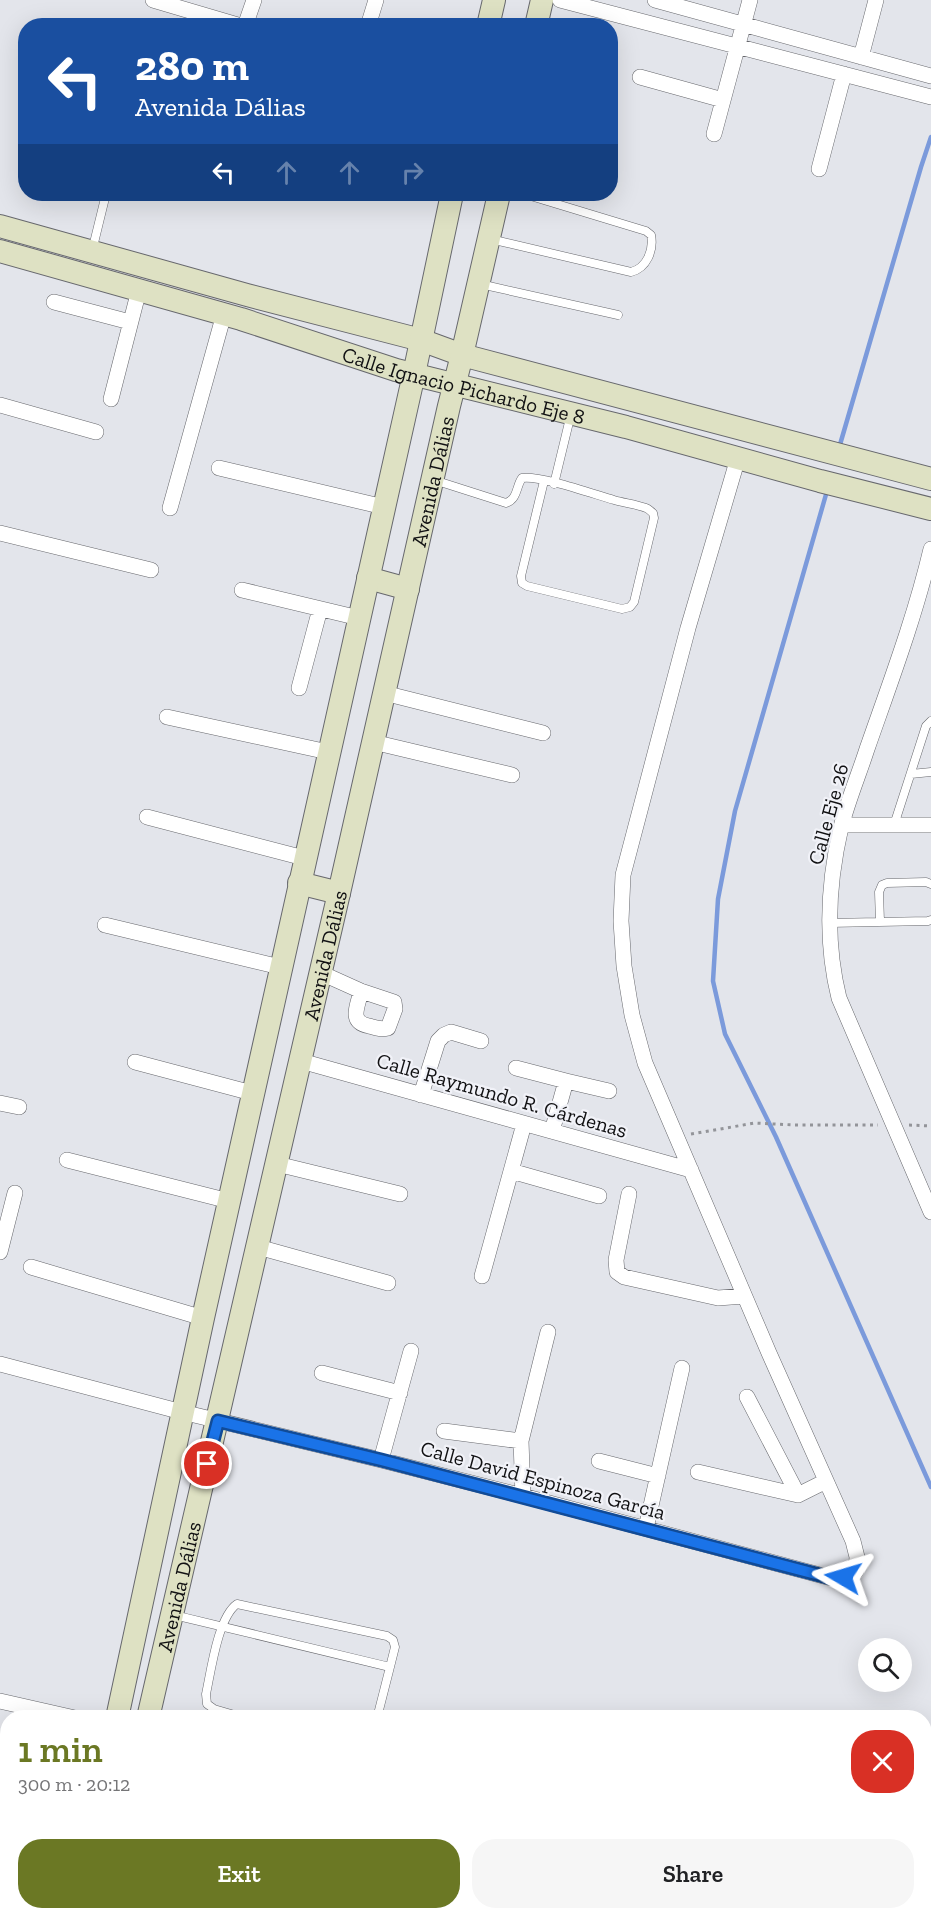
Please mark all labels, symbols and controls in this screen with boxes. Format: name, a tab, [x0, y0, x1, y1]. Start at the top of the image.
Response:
text: 280 m	[135, 40, 249, 91]
icon: left	[36, 42, 114, 120]
text: Avenida Dálias	[135, 91, 306, 123]
icon: left	[207, 156, 240, 189]
icon: ahead	[270, 156, 303, 189]
icon: ahead	[333, 156, 366, 189]
icon: right	[396, 156, 429, 189]
street label: Calle Ignacio Pichardo Eje 8	[339, 341, 588, 429]
street label: Avenida Dálias	[405, 414, 459, 549]
street label: Calle Eje 26	[802, 761, 854, 868]
street label: Avenida Dálias	[297, 888, 352, 1023]
street label: Calle Raymundo R. Cárdenas	[374, 1047, 630, 1143]
street label: Calle David Espinoza García	[418, 1435, 668, 1525]
pin	[181, 1438, 232, 1489]
icon: arrive	[190, 1447, 223, 1480]
street label: Avenida Dálias	[151, 1519, 206, 1654]
position arrow	[811, 1545, 875, 1609]
map controls	[858, 1638, 912, 1692]
button: search	[858, 1638, 912, 1692]
text: 1 min	[18, 1728, 103, 1771]
button: close	[851, 1730, 914, 1793]
text: 300 m · 20:12	[18, 1772, 130, 1796]
button: Exit	[18, 1839, 460, 1908]
button: Share	[472, 1839, 914, 1908]

